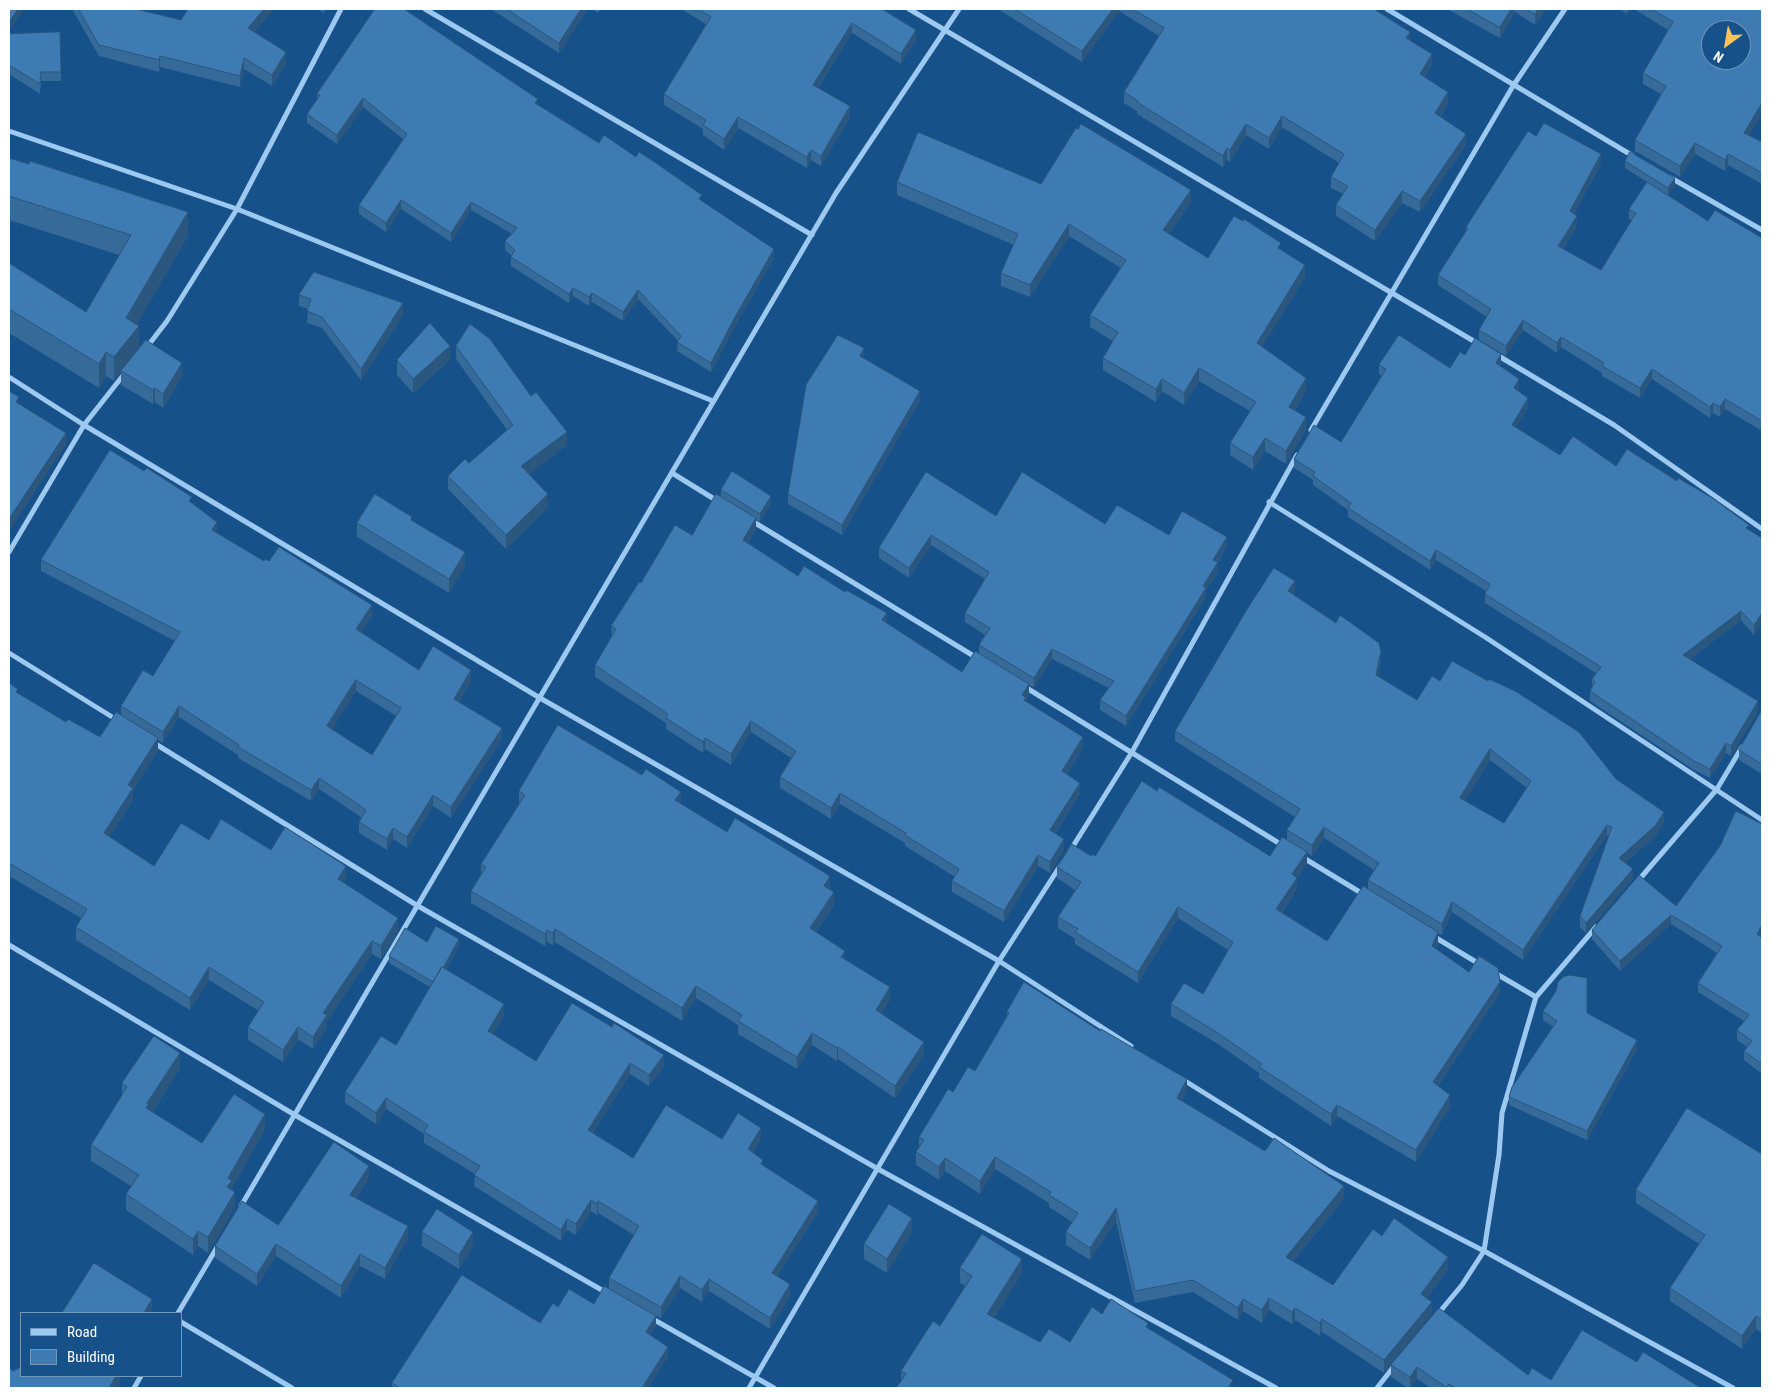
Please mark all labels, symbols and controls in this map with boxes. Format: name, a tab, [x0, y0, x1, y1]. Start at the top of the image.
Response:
north arrow	[1701, 20, 1751, 70]
text: N	[1711, 48, 1726, 66]
legend	[20, 1312, 182, 1377]
text: Road	[67, 1323, 97, 1341]
text: Building	[67, 1348, 115, 1366]

